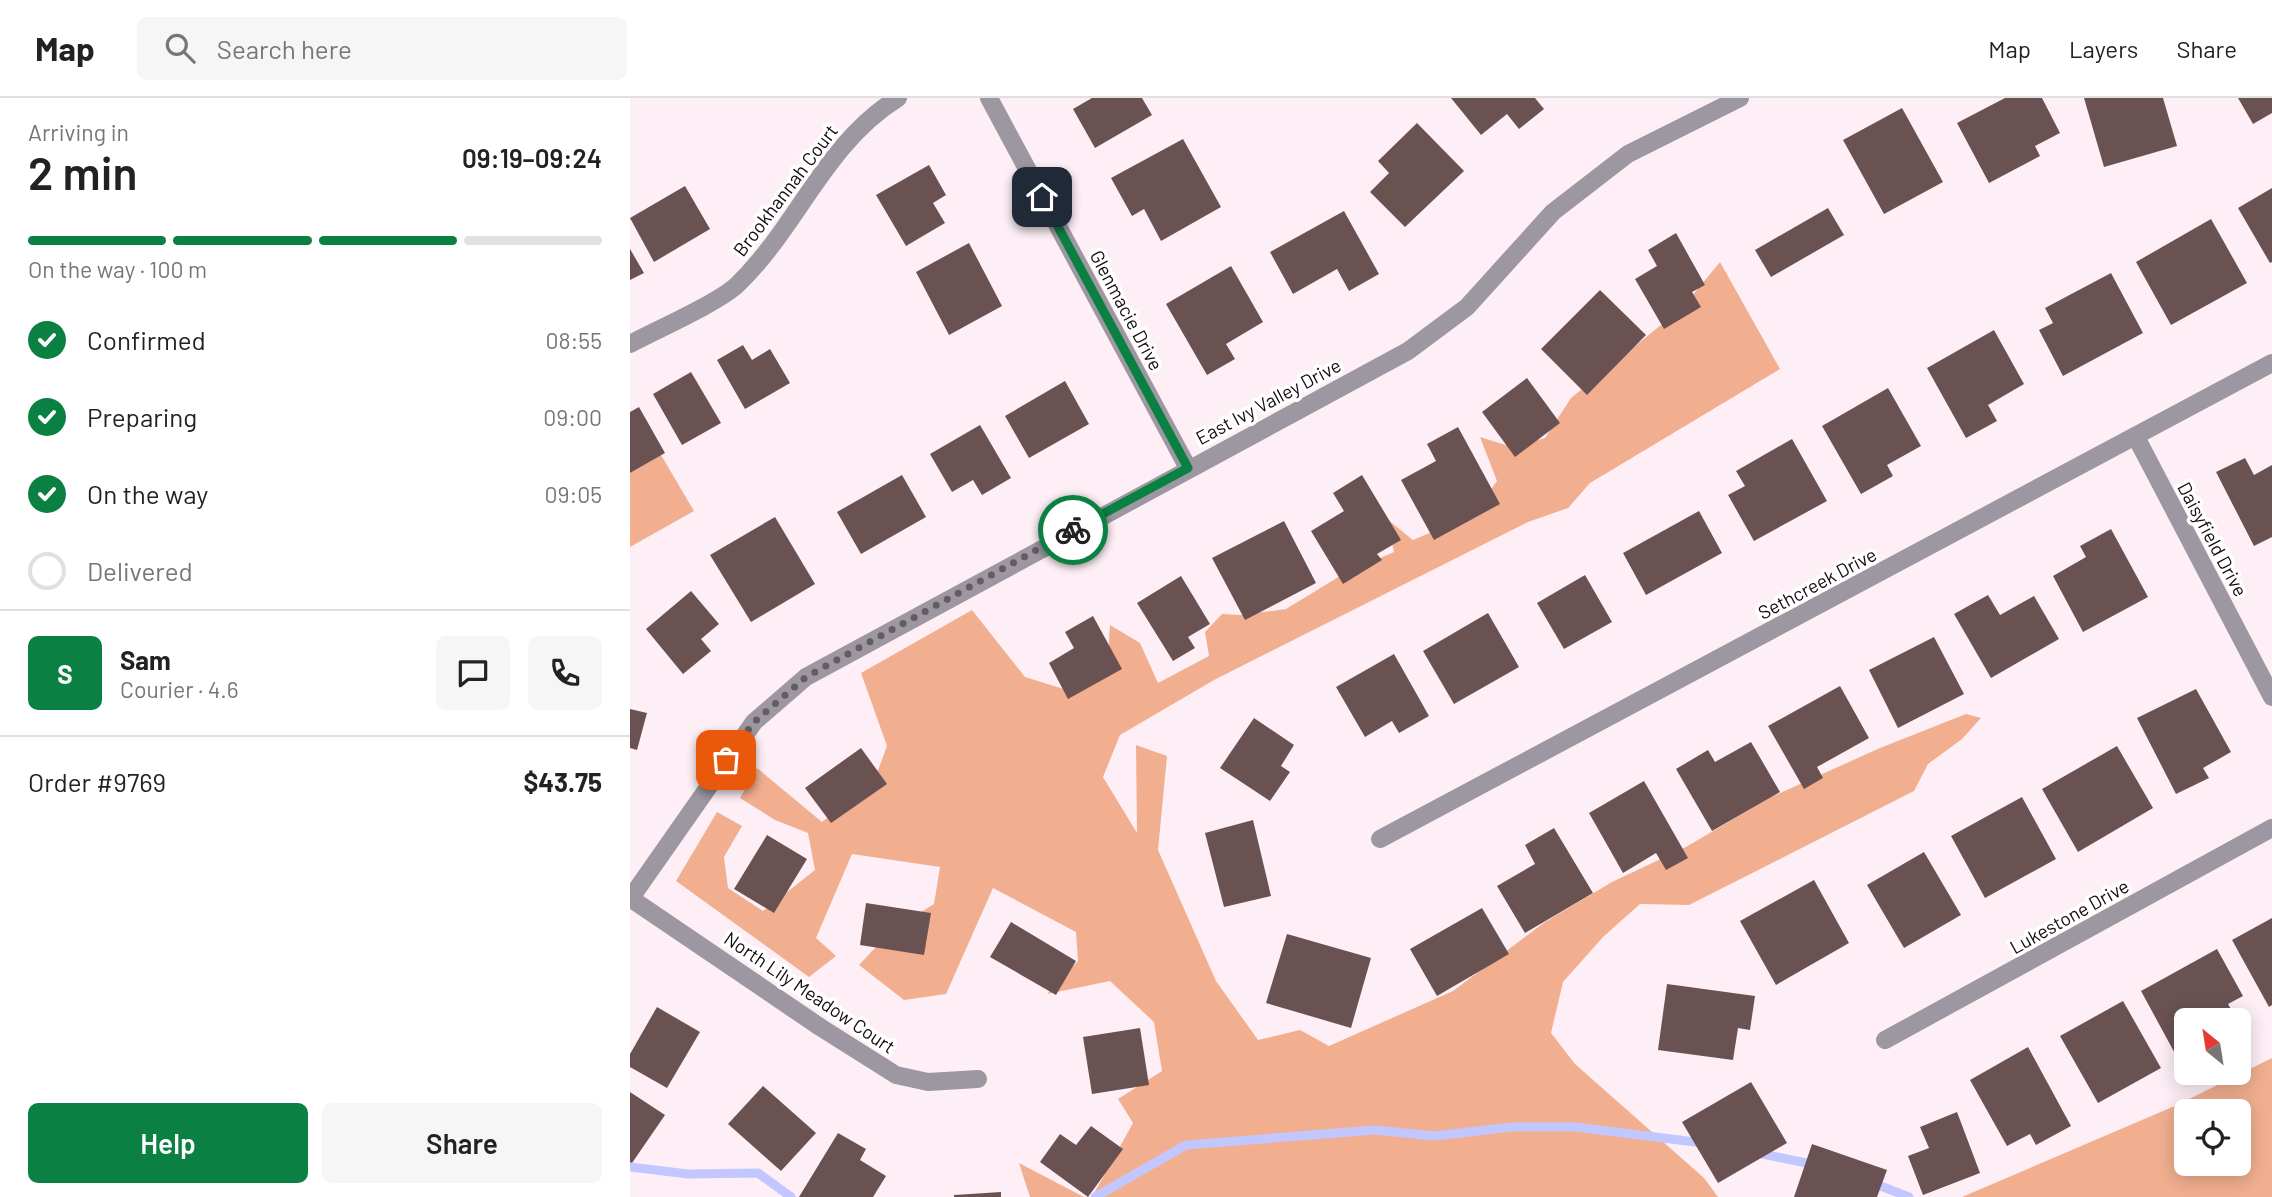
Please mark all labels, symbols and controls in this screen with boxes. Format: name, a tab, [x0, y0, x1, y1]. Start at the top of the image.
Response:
search box	[137, 17, 627, 80]
text: Map	[35, 28, 95, 68]
icon: search	[161, 29, 199, 67]
text: Search here	[217, 33, 352, 64]
text: Map	[1988, 34, 2031, 63]
text: Layers	[2069, 34, 2138, 63]
text: Share	[2176, 34, 2237, 63]
text: Arriving in	[28, 118, 129, 146]
street label: Brookhannah Court	[728, 119, 842, 261]
text: 09:19–09:24	[462, 142, 602, 173]
text: 2 min	[28, 144, 137, 199]
pin	[1012, 167, 1072, 227]
icon: home	[1023, 178, 1061, 216]
street label: Glenmacie Drive	[1086, 246, 1168, 374]
text: On the way · 100 m	[28, 255, 207, 283]
icon: check	[28, 321, 66, 359]
text: Confirmed	[87, 324, 206, 355]
text: 08:55	[546, 326, 602, 354]
street label: East Ivy Valley Drive	[1192, 353, 1344, 449]
icon: check	[28, 398, 66, 436]
text: Preparing	[87, 401, 197, 432]
text: 09:00	[543, 403, 602, 431]
icon: check	[28, 475, 66, 513]
text: On the way	[87, 478, 208, 509]
street label: Daisyfield Drive	[2173, 478, 2253, 600]
text: 09:05	[544, 480, 602, 508]
courier	[1038, 495, 1108, 565]
icon: bike	[1054, 511, 1092, 549]
street label: Sethcreek Drive	[1754, 542, 1880, 624]
text: Delivered	[87, 555, 193, 586]
button: chat	[436, 636, 510, 710]
button: phone	[528, 636, 602, 710]
text: Sam	[120, 644, 171, 675]
text: S	[57, 658, 73, 689]
text: Courier · 4.6	[120, 675, 239, 703]
pin	[696, 730, 756, 790]
icon: bag	[707, 741, 745, 779]
text: Order #9769	[28, 766, 166, 797]
text: $43.75	[523, 766, 602, 797]
street label: Lukestone Drive	[2005, 874, 2133, 958]
street label: North Lily Meadow Court	[720, 926, 900, 1058]
north arrow	[2174, 1008, 2250, 1085]
map controls	[2174, 1008, 2251, 1176]
button: locate	[2174, 1099, 2251, 1176]
button: Help	[28, 1103, 308, 1183]
button: Share	[322, 1103, 602, 1183]

